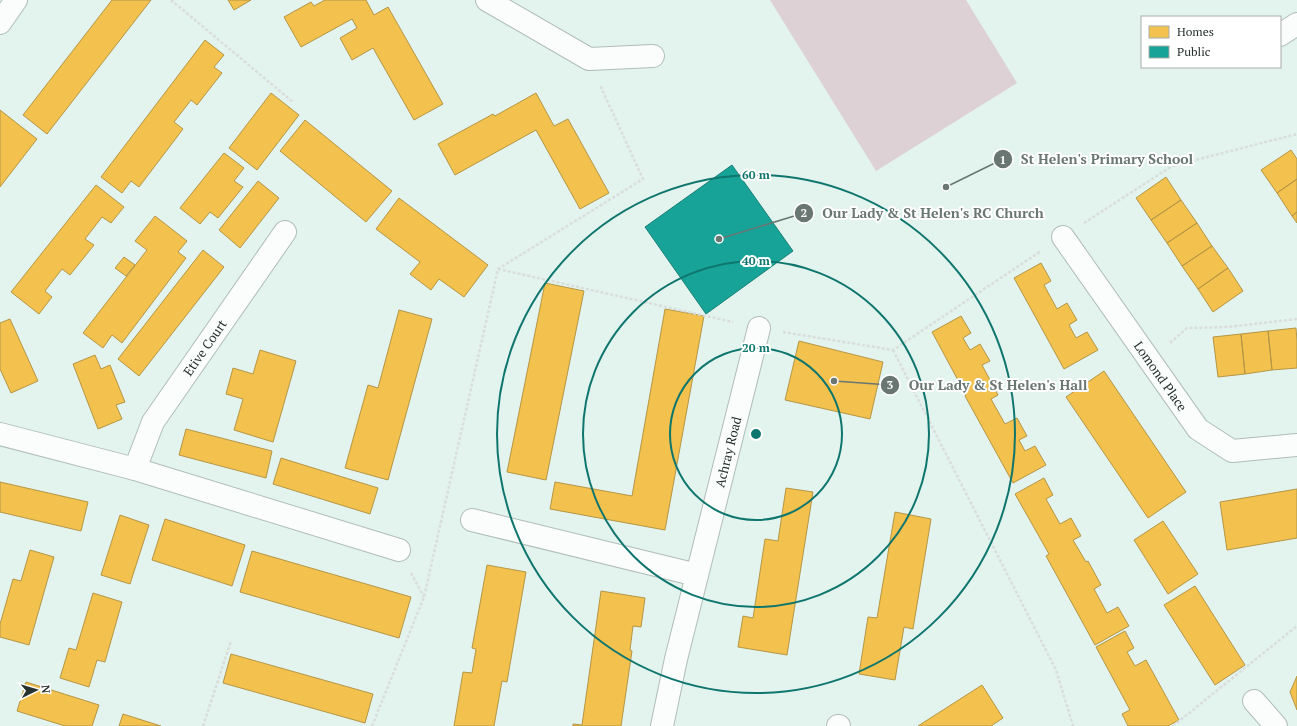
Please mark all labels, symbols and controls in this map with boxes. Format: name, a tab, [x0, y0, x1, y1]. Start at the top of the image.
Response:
legend	[1141, 16, 1281, 68]
text: Homes	[1177, 24, 1214, 39]
text: Public	[1177, 44, 1211, 59]
callout: St Helen's Primary School	[993, 146, 1201, 172]
text: St Helen's Primary School	[1021, 149, 1194, 168]
text: 1	[1000, 152, 1006, 167]
text: 60 m	[742, 167, 770, 182]
callout: Our Lady & St Helen's RC Church	[794, 200, 1051, 226]
text: Our Lady & St Helen's RC Church	[822, 203, 1044, 222]
text: 2	[801, 205, 808, 220]
text: 40 m	[742, 253, 770, 268]
street label: Etive Court	[179, 316, 231, 379]
street label: Lomond Place	[1130, 338, 1192, 415]
text: 20 m	[742, 340, 770, 355]
callout: Our Lady & St Helen's Hall	[880, 372, 1095, 398]
text: Our Lady & St Helen's Hall	[909, 375, 1088, 394]
text: 3	[887, 377, 894, 392]
street label: Achray Road	[710, 415, 745, 489]
centre of rings	[749, 427, 763, 441]
north arrow	[16, 670, 56, 710]
text: N	[39, 684, 53, 695]

